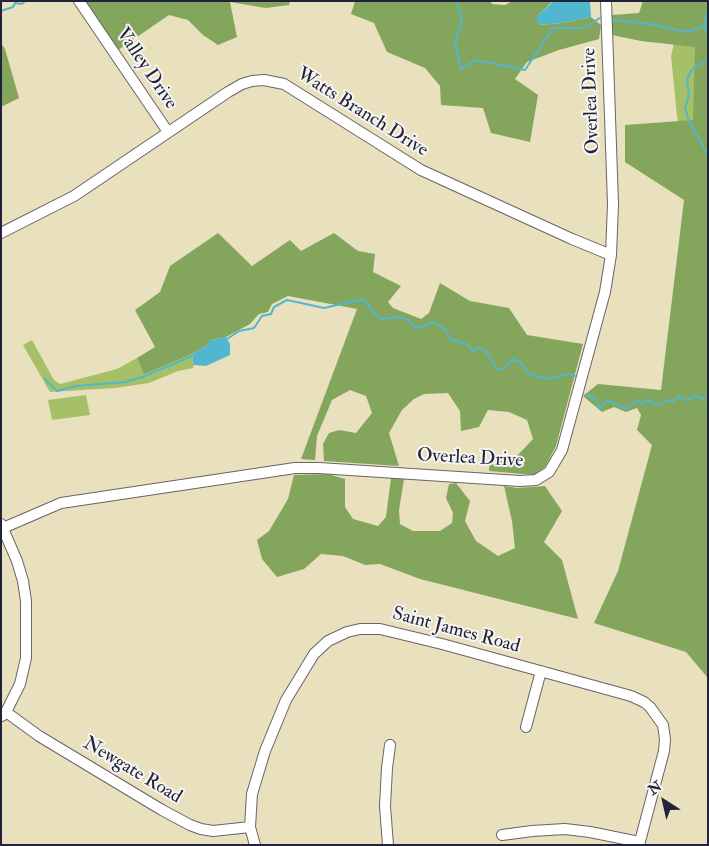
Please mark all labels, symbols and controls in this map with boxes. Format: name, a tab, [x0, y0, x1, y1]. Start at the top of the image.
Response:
street label: Valley Drive	[111, 24, 181, 114]
street label: Overlea Drive	[579, 47, 605, 155]
street label: Watts Branch Drive	[292, 63, 432, 163]
street label: Overlea Drive	[416, 445, 524, 473]
street label: Saint James Road	[390, 603, 522, 659]
street label: Newgate Road	[79, 733, 185, 809]
north arrow	[639, 776, 689, 826]
text: N	[645, 778, 665, 799]

